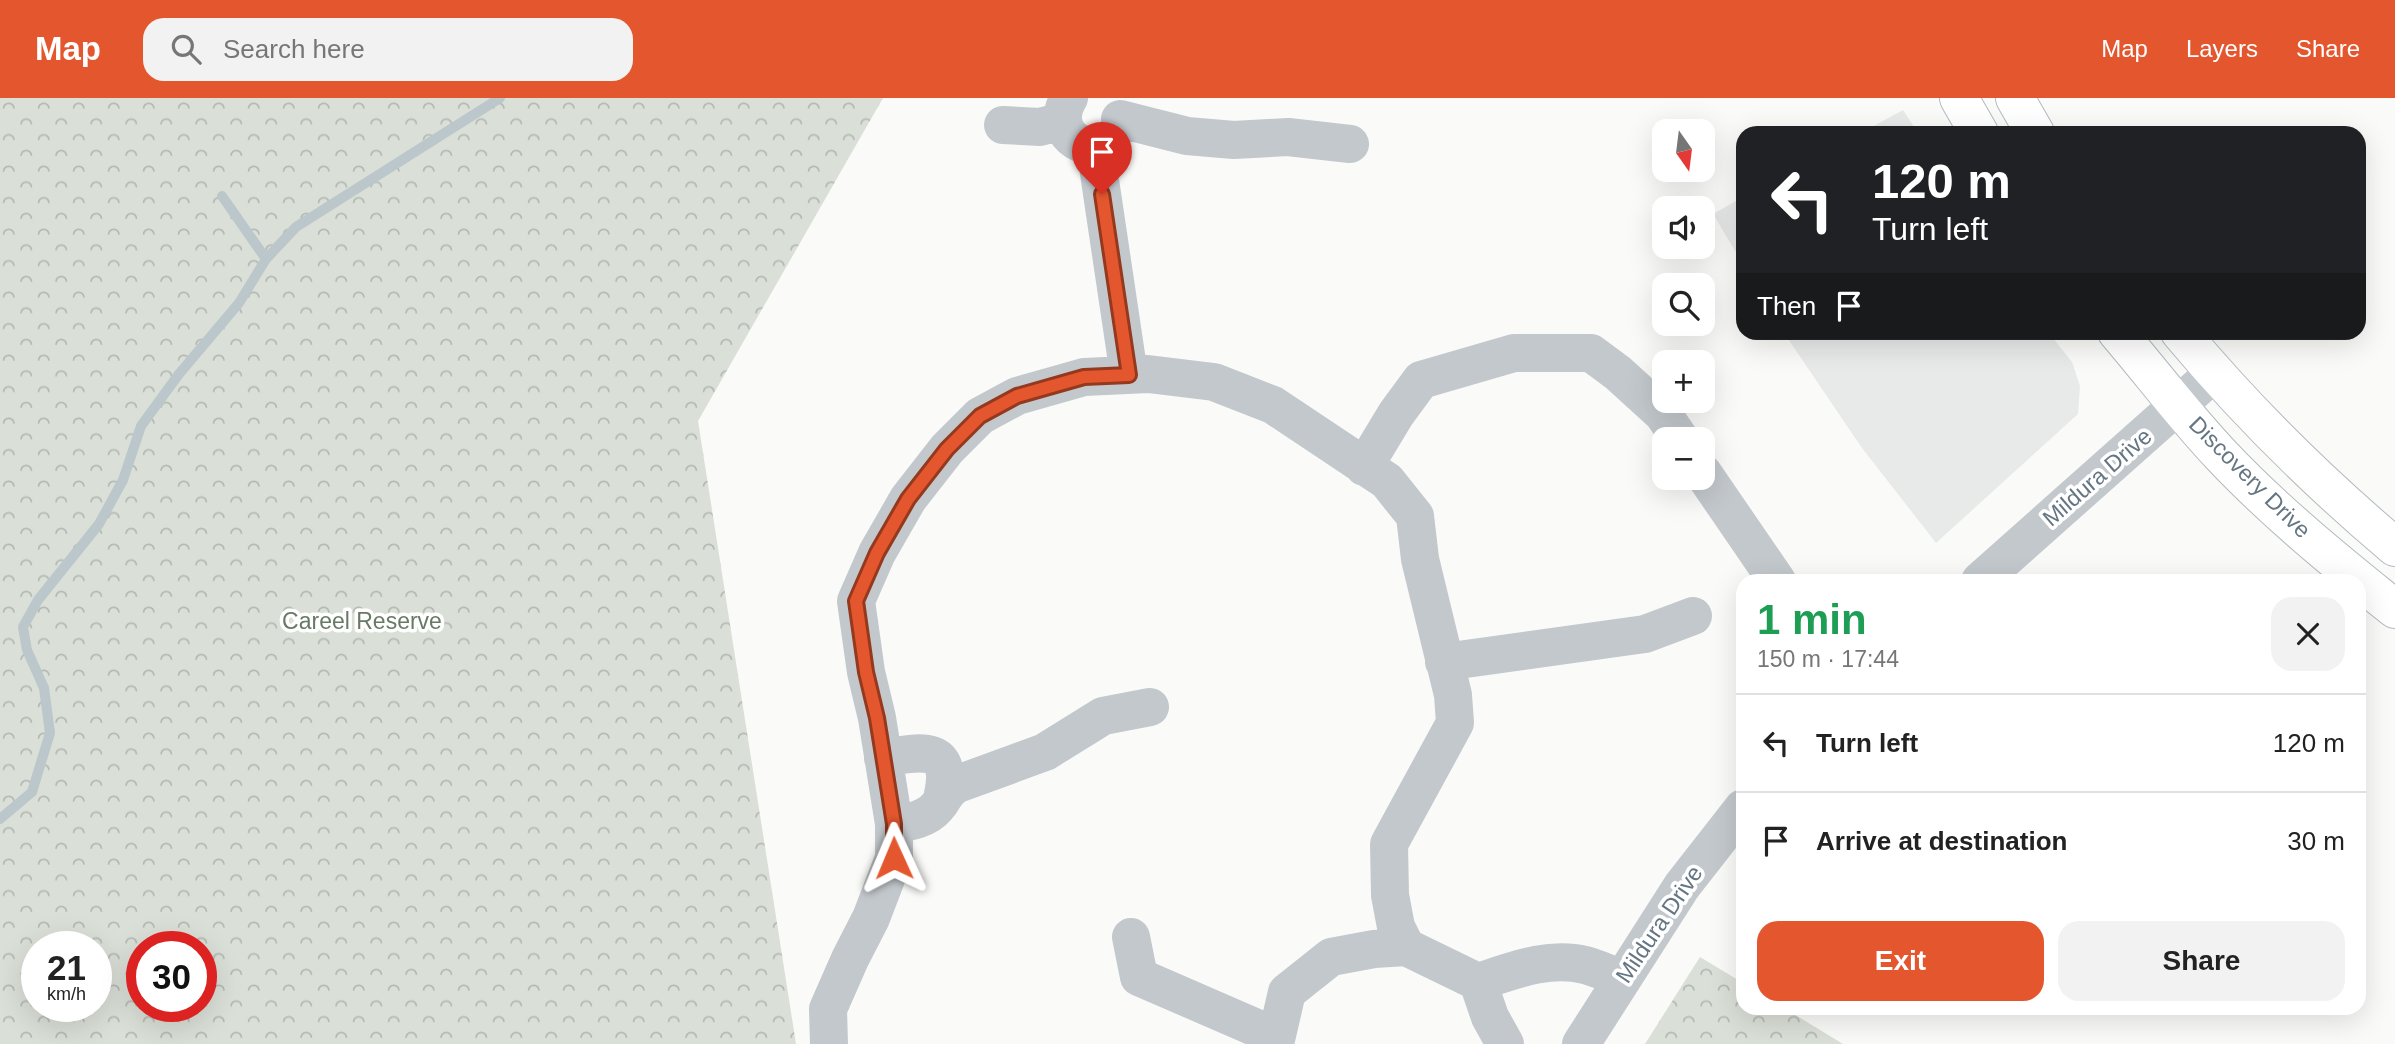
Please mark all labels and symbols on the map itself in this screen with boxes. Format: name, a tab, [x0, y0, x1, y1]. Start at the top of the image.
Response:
north arrow	[1652, 119, 1715, 182]
pin	[1072, 122, 1132, 194]
street label: Discovery Drive	[2184, 411, 2316, 543]
street label: Mildura Drive	[2037, 423, 2157, 531]
park label: Careel Reserve	[282, 608, 442, 634]
position arrow	[857, 821, 931, 895]
street label: Mildura Drive	[1610, 861, 1708, 987]
speed limit sign: 30	[126, 931, 217, 1022]

